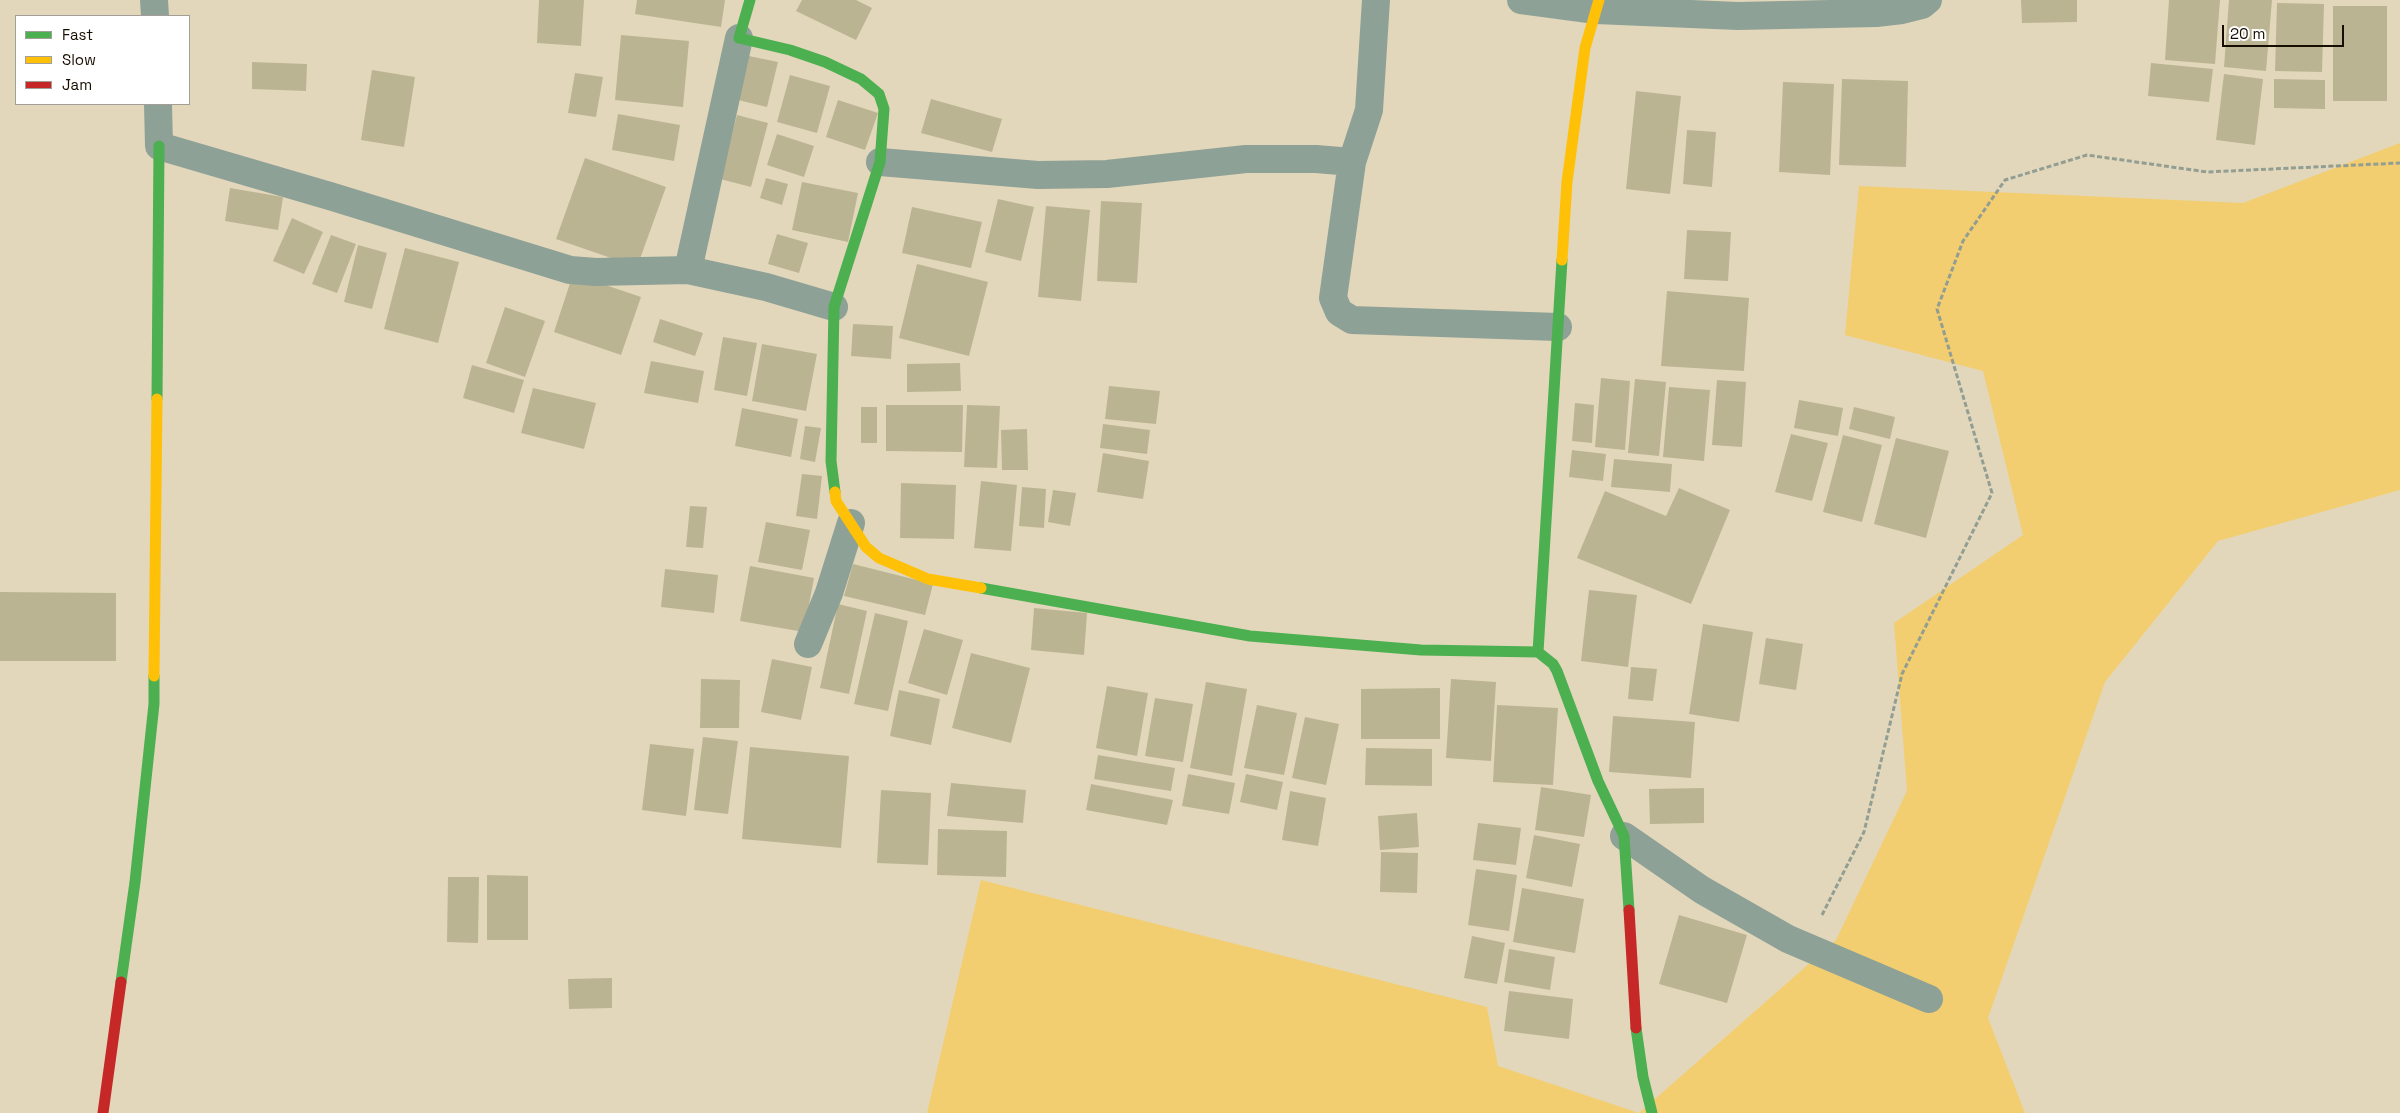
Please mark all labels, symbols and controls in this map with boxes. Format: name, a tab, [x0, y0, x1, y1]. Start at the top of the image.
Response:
legend	[15, 15, 190, 105]
scale bar	[2225, 15, 2348, 47]
text: 20 m	[2230, 24, 2265, 43]
text: Fast	[62, 25, 93, 44]
text: Slow	[62, 50, 96, 69]
text: Jam	[62, 75, 92, 94]

